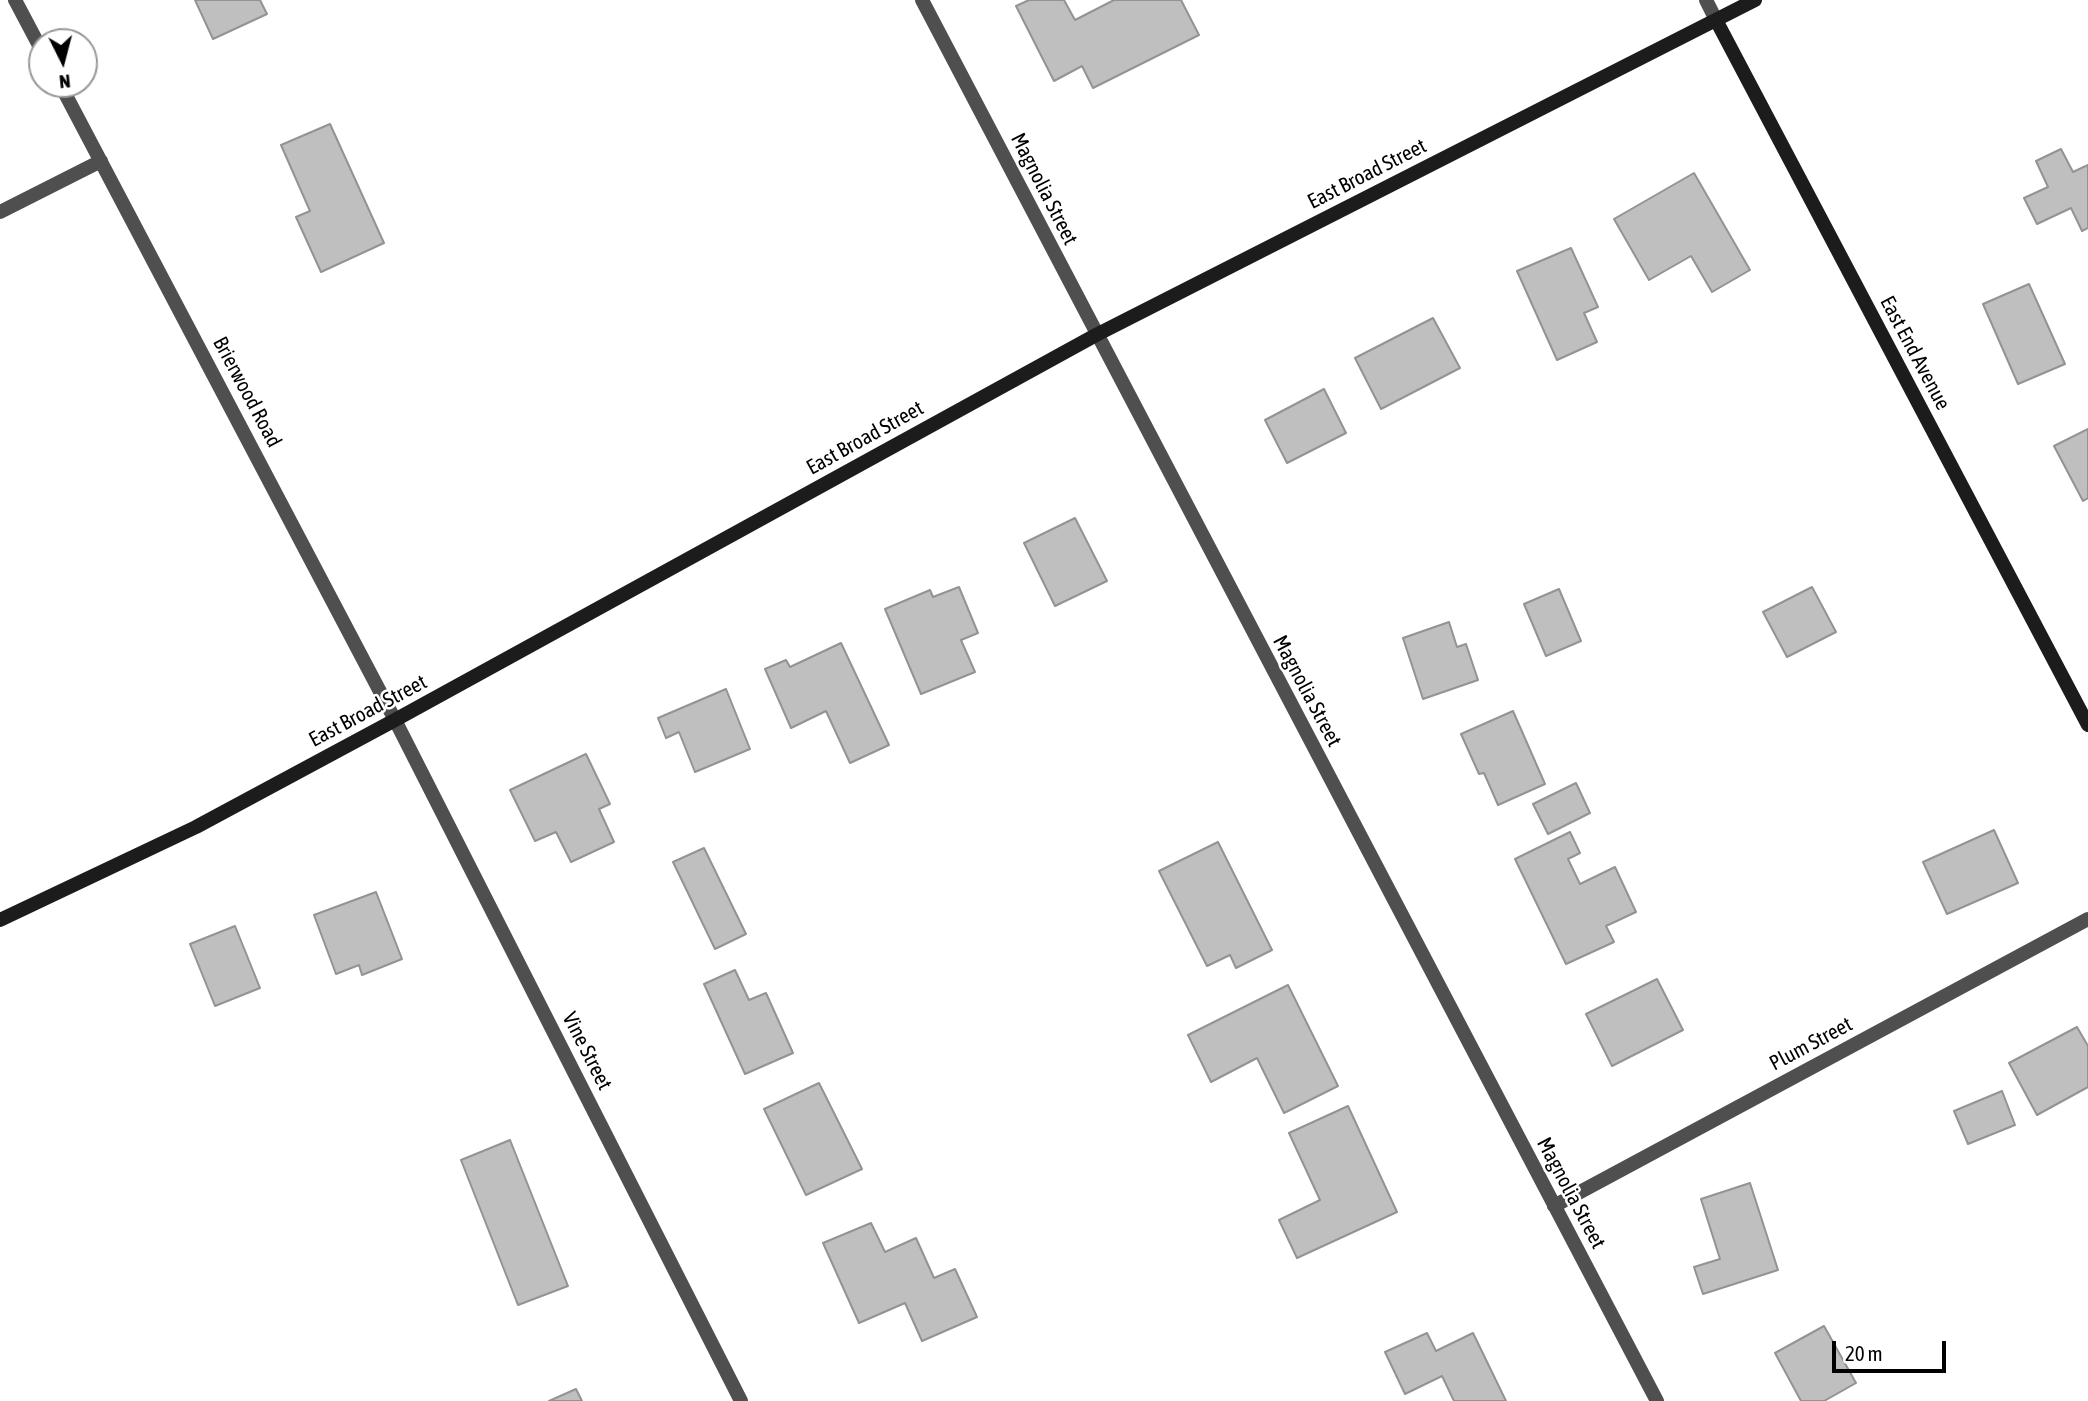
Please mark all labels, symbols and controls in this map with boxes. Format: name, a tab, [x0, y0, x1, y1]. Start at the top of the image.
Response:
north arrow	[28, 28, 98, 98]
text: N	[58, 70, 72, 93]
street label: Magnolia Street	[1005, 129, 1083, 249]
street label: East Broad Street	[1303, 133, 1431, 215]
street label: East End Avenue	[1875, 292, 1955, 414]
street label: Brierwood Road	[207, 332, 287, 452]
street label: East Broad Street	[802, 396, 928, 480]
street label: Magnolia Street	[1267, 631, 1347, 751]
street label: East Broad Street	[305, 669, 431, 753]
street label: Vine Street	[557, 1008, 617, 1094]
street label: Plum Street	[1765, 1012, 1857, 1076]
street label: Magnolia Street	[1531, 1133, 1611, 1253]
scale bar	[1836, 1328, 1950, 1372]
text: 20 m	[1845, 1341, 1883, 1365]

